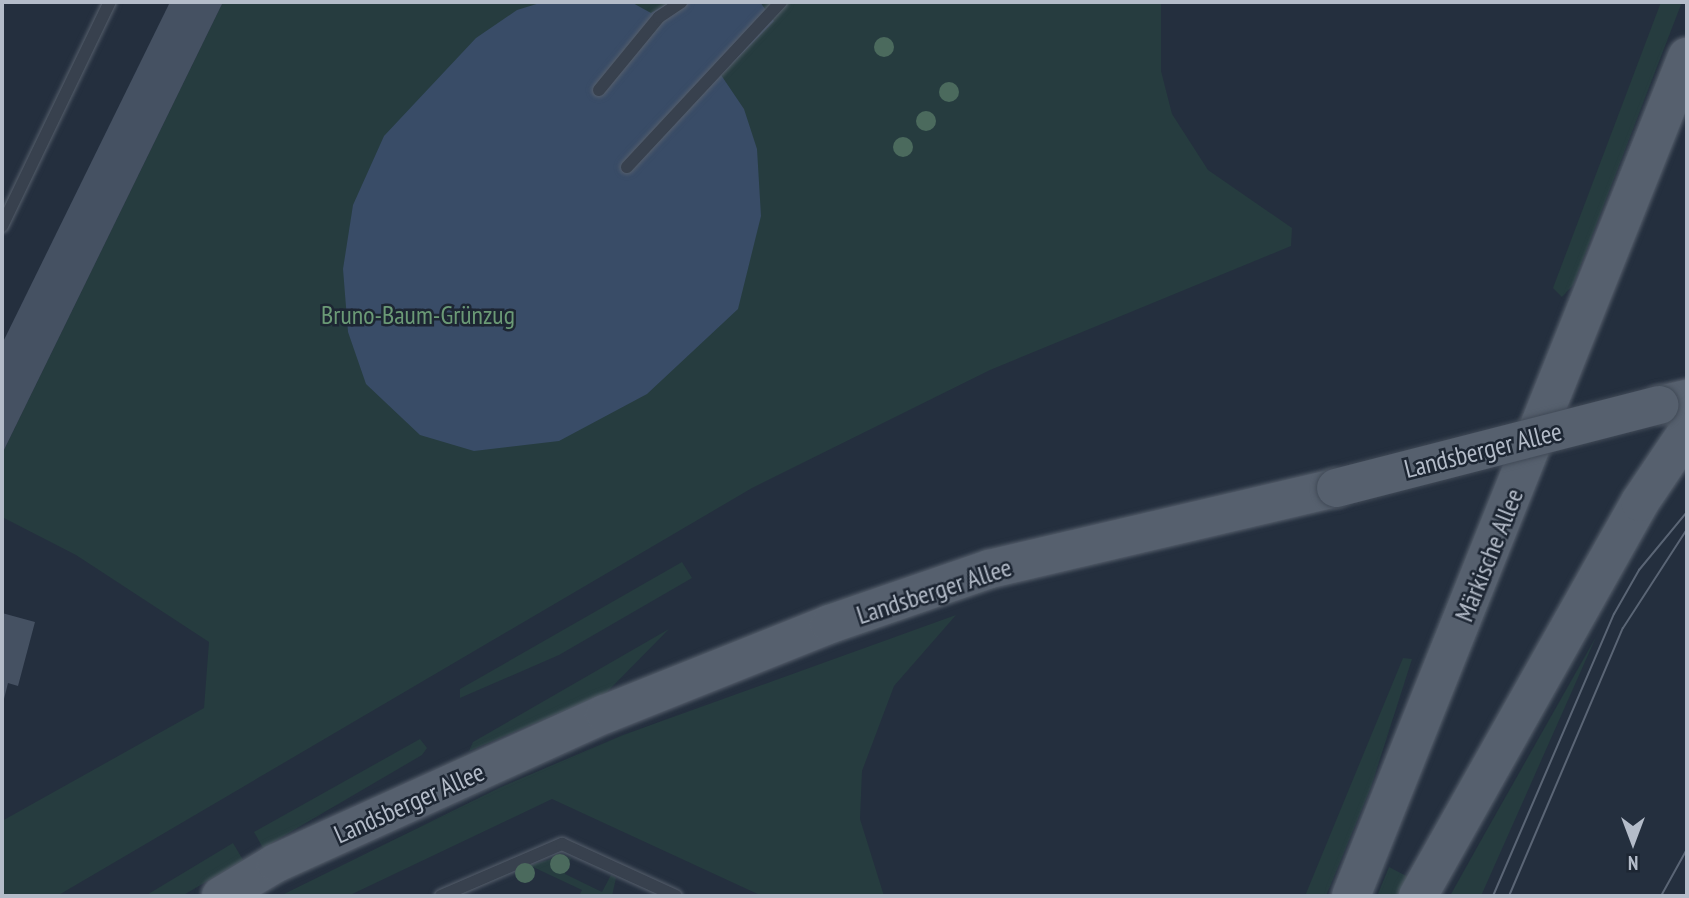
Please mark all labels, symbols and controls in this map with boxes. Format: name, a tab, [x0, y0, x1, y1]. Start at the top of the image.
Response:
park label: Bruno-Baum-Grünzug	[321, 299, 515, 331]
street label: Landsberger Allee	[1401, 415, 1565, 485]
street label: Märkische Allee	[1448, 484, 1530, 626]
street label: Landsberger Allee	[852, 551, 1016, 631]
street label: Landsberger Allee	[329, 756, 489, 850]
north arrow	[1598, 807, 1668, 877]
text: N	[1628, 851, 1638, 875]

